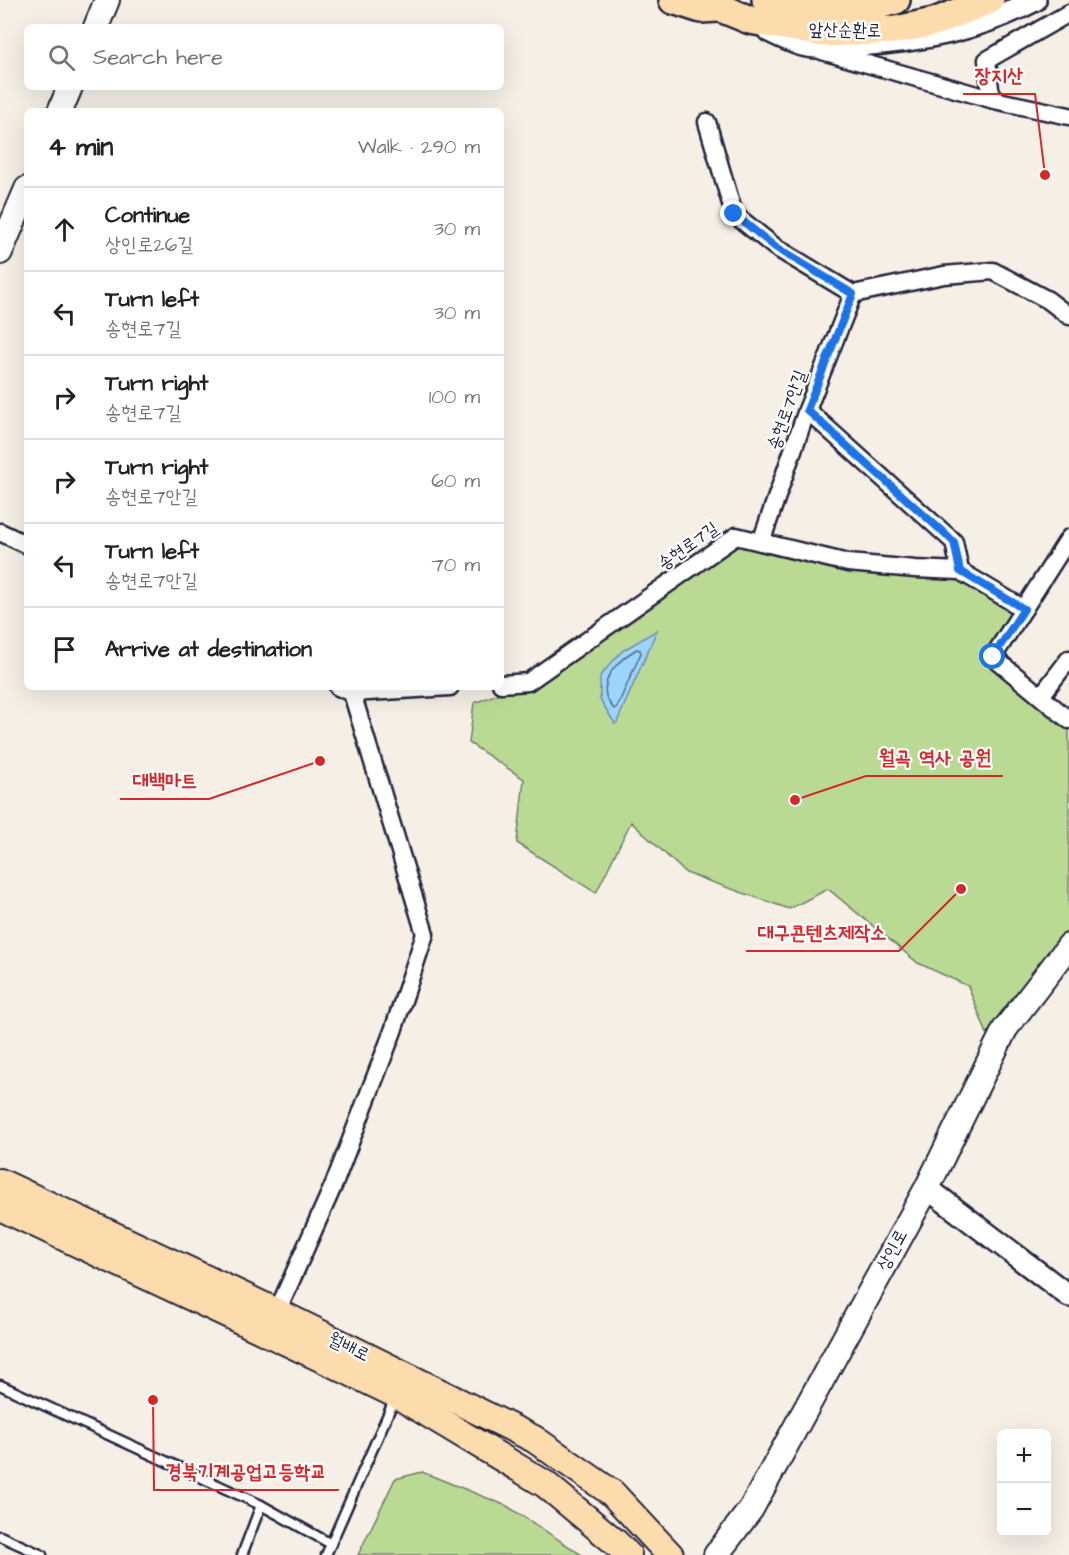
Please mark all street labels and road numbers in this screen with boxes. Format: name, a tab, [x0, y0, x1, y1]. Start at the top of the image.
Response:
street label: 앞산순환로	[809, 17, 881, 43]
street label: 송현로7안길	[761, 366, 813, 454]
street label: 송현로7길	[653, 516, 724, 576]
street label: 상인로	[871, 1225, 913, 1275]
street label: 월배로	[324, 1326, 374, 1368]

